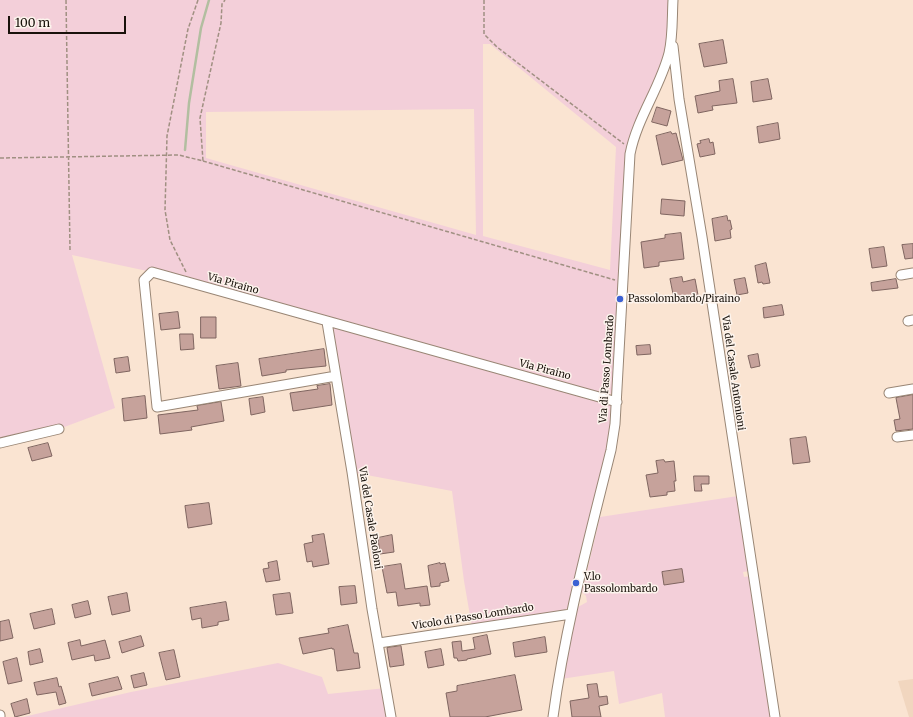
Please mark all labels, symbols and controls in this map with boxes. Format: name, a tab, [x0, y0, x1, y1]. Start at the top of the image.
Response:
scale bar	[10, 8, 128, 34]
text: 100 m	[15, 15, 50, 30]
street label: Via Piraino	[206, 271, 260, 297]
place label: Passolombardo/Piraino	[628, 293, 740, 305]
marker: Passolombardo/Piraino	[615, 294, 625, 304]
street label: Via di Passo Lombardo	[597, 314, 617, 424]
street label: Via del Casale Antonioni	[719, 315, 747, 431]
street label: Via Piraino	[518, 357, 572, 383]
street label: Via del Casale Paoloni	[356, 466, 384, 570]
place label: V.lo Passolombardo	[584, 571, 658, 594]
marker: V.lo Passolombardo	[571, 578, 581, 588]
street label: Vicolo di Passo Lombardo	[411, 601, 535, 633]

